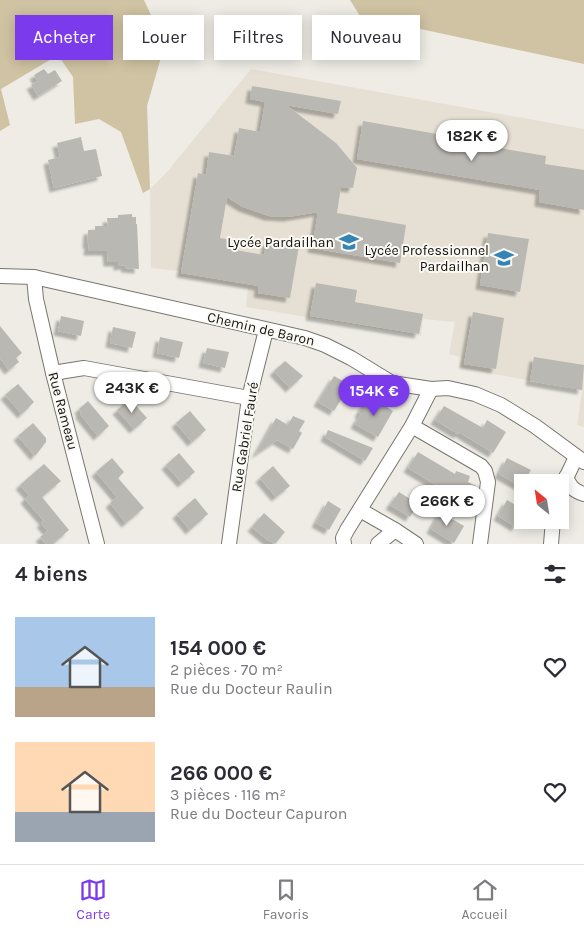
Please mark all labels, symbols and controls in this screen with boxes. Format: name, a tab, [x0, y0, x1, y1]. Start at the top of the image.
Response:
chip: Acheter	[15, 15, 113, 60]
chip: Louer	[123, 15, 204, 60]
chip: Filtres	[214, 15, 302, 60]
chip: Nouveau	[312, 15, 420, 60]
pin: 182K €	[431, 120, 513, 162]
text: 182K €	[447, 126, 497, 145]
school or university icon: Lycée Pardailhan	[338, 231, 360, 253]
place label: Lycée Pardailhan	[227, 234, 334, 251]
place label: Lycée Professionnel Pardailhan	[364, 242, 489, 275]
school or university icon: Lycée Professionnel Pardailhan	[493, 247, 515, 269]
street label: Chemin de Baron	[206, 308, 316, 350]
street label: Rue Rameau	[44, 370, 82, 452]
pin: 243K €	[91, 372, 173, 414]
pin: 154K €	[333, 374, 415, 417]
text: 243K €	[105, 378, 159, 397]
street label: Rue Gabriel Fauré	[228, 381, 262, 493]
text: 154K €	[349, 381, 399, 400]
north arrow	[514, 474, 569, 529]
map controls	[514, 474, 569, 529]
pin: 266K €	[406, 484, 488, 527]
text: 266K €	[420, 491, 474, 510]
icon: filters	[541, 560, 569, 588]
text: 4 biens	[15, 562, 88, 586]
text: 154 000 €	[170, 636, 266, 660]
icon: home	[55, 637, 115, 697]
icon: heart	[541, 653, 569, 681]
text: 2 pièces · 70 m²	[170, 660, 283, 679]
text: Rue du Docteur Raulin	[170, 679, 333, 698]
text: 266 000 €	[170, 761, 272, 785]
icon: home	[55, 762, 115, 822]
icon: heart	[541, 778, 569, 806]
text: 3 pièces · 116 m²	[170, 785, 286, 804]
text: Rue du Docteur Capuron	[170, 804, 347, 823]
tab: Carte	[76, 876, 110, 923]
tab: Favoris	[263, 876, 309, 923]
tab: Accueil	[461, 876, 508, 923]

